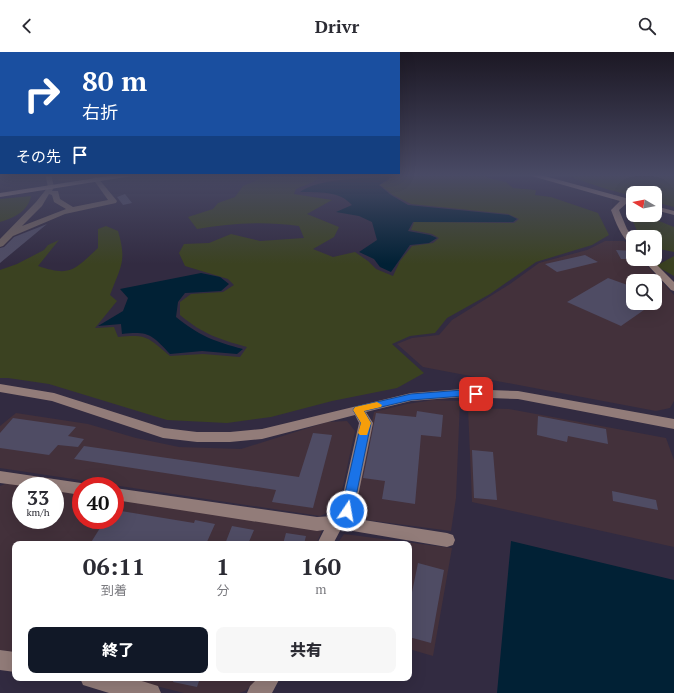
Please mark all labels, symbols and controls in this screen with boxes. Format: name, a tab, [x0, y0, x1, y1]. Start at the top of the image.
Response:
text: Drivr	[315, 14, 359, 38]
icon: back	[16, 15, 38, 37]
icon: search	[636, 15, 658, 37]
text: 80 m	[82, 62, 147, 99]
icon: right	[16, 68, 68, 120]
text: 右折	[82, 100, 118, 124]
icon: arrive	[69, 144, 91, 166]
text: その先	[16, 146, 61, 166]
north arrow	[626, 186, 662, 222]
map controls	[626, 186, 662, 310]
button: sound	[626, 230, 662, 266]
button: search	[626, 274, 662, 310]
pin	[459, 377, 493, 411]
icon: arrive	[465, 383, 487, 405]
speed limit sign: 40	[72, 477, 124, 529]
text: 33	[27, 484, 49, 511]
position arrow	[326, 490, 368, 532]
text: km/h	[26, 506, 50, 519]
text: 06:11	[83, 550, 145, 582]
text: 1	[216, 550, 230, 582]
text: 160	[300, 550, 341, 582]
text: m	[315, 580, 326, 598]
text: 到着	[101, 581, 127, 599]
text: 分	[216, 581, 229, 599]
button: 終了	[28, 627, 208, 673]
button: 共有	[216, 627, 396, 673]

